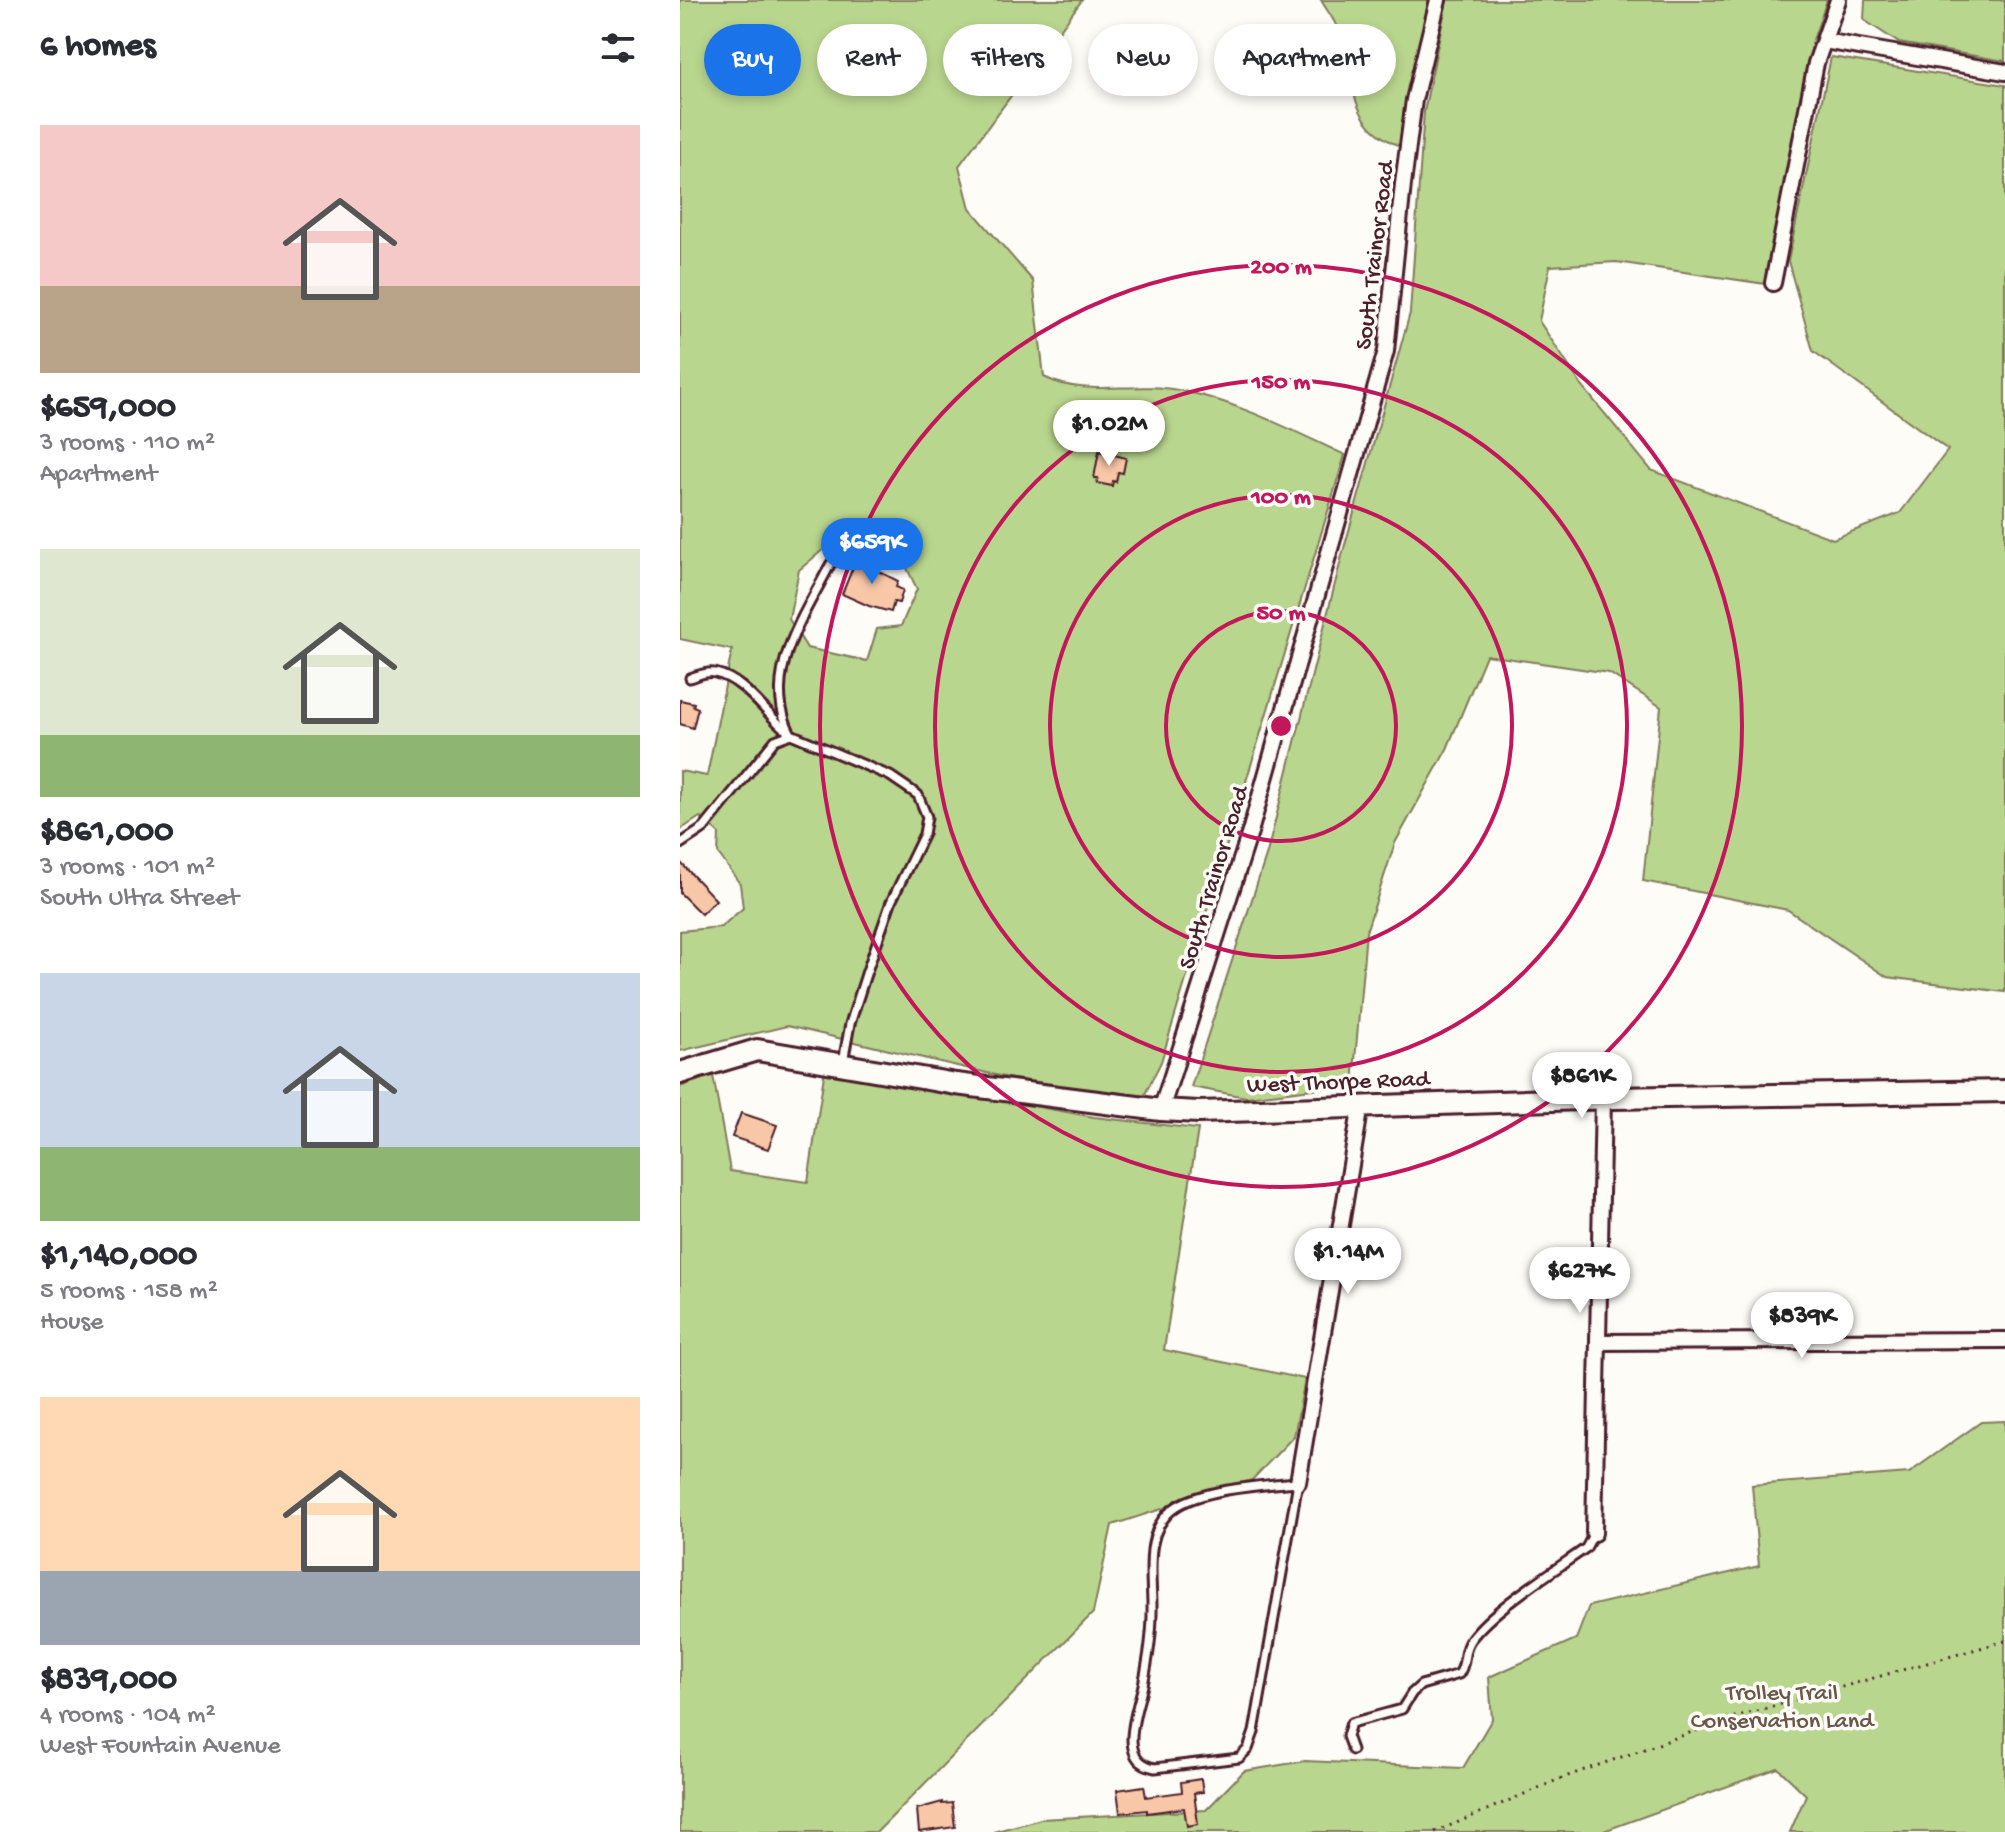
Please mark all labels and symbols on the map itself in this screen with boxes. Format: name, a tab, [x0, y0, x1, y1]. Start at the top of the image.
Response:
street label: South Trainor Road	[1351, 157, 1403, 351]
text: 200 m	[1250, 254, 1312, 283]
text: 150 m	[1251, 369, 1310, 398]
pin: $1.02M	[1044, 400, 1174, 468]
text: 100 m	[1250, 484, 1311, 513]
pin: $659K	[816, 518, 928, 586]
text: 50 m	[1257, 600, 1305, 629]
centre of rings	[1267, 712, 1295, 740]
street label: South Trainor Road	[1174, 781, 1258, 973]
pin: $861K	[1526, 1052, 1638, 1120]
street label: West Thorpe Road	[1246, 1066, 1432, 1101]
pin: $1.14M	[1283, 1228, 1413, 1296]
pin: $627K	[1524, 1247, 1636, 1315]
pin: $839K	[1746, 1292, 1858, 1360]
park label: Trolley Trail Conservation Land	[1691, 1680, 1875, 1737]

